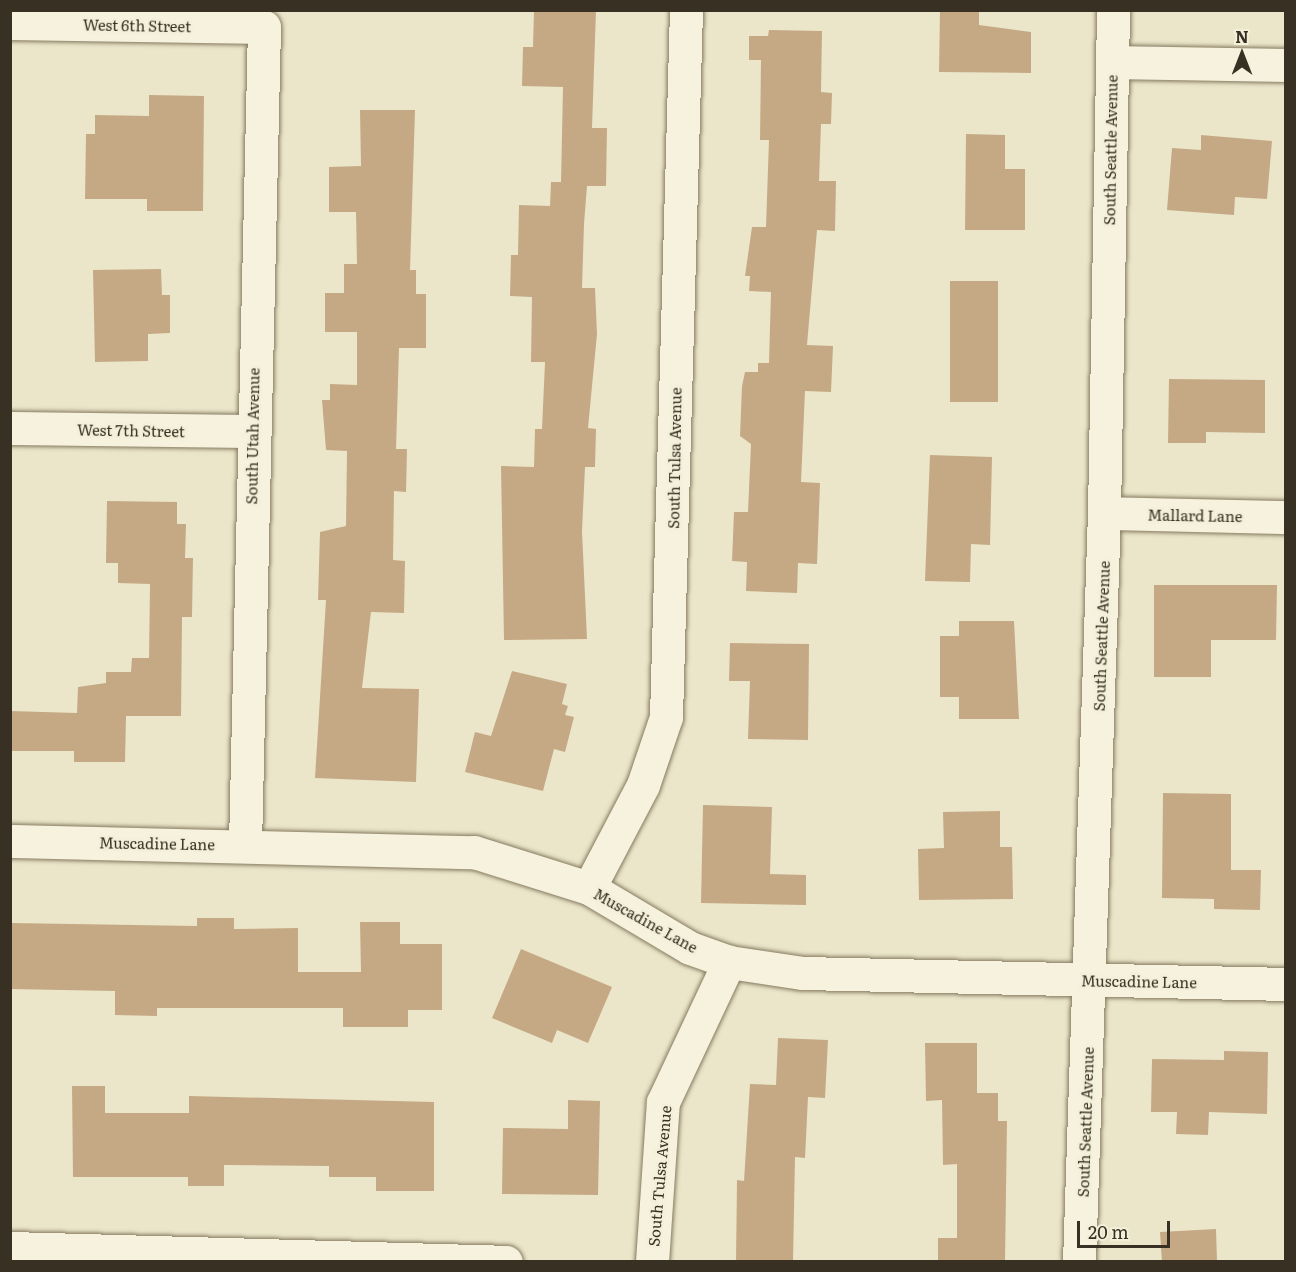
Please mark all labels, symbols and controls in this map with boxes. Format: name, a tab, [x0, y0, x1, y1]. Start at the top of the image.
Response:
street label: West 6th Street	[83, 15, 191, 35]
north arrow	[1212, 24, 1272, 84]
text: N	[1235, 24, 1249, 48]
street label: South Seattle Avenue	[1100, 75, 1120, 225]
street label: South Utah Avenue	[242, 367, 262, 505]
street label: South Tulsa Avenue	[664, 387, 684, 529]
street label: West 7th Street	[77, 420, 185, 440]
street label: Mallard Lane	[1147, 505, 1243, 525]
street label: South Seattle Avenue	[1089, 560, 1113, 712]
street label: Muscadine Lane	[99, 833, 215, 853]
street label: Muscadine Lane	[591, 884, 701, 956]
street label: Muscadine Lane	[1081, 971, 1197, 991]
street label: South Seattle Avenue	[1073, 1046, 1097, 1198]
street label: South Tulsa Avenue	[644, 1105, 674, 1247]
scale bar	[1080, 1209, 1173, 1247]
text: 20 m	[1088, 1218, 1129, 1245]

